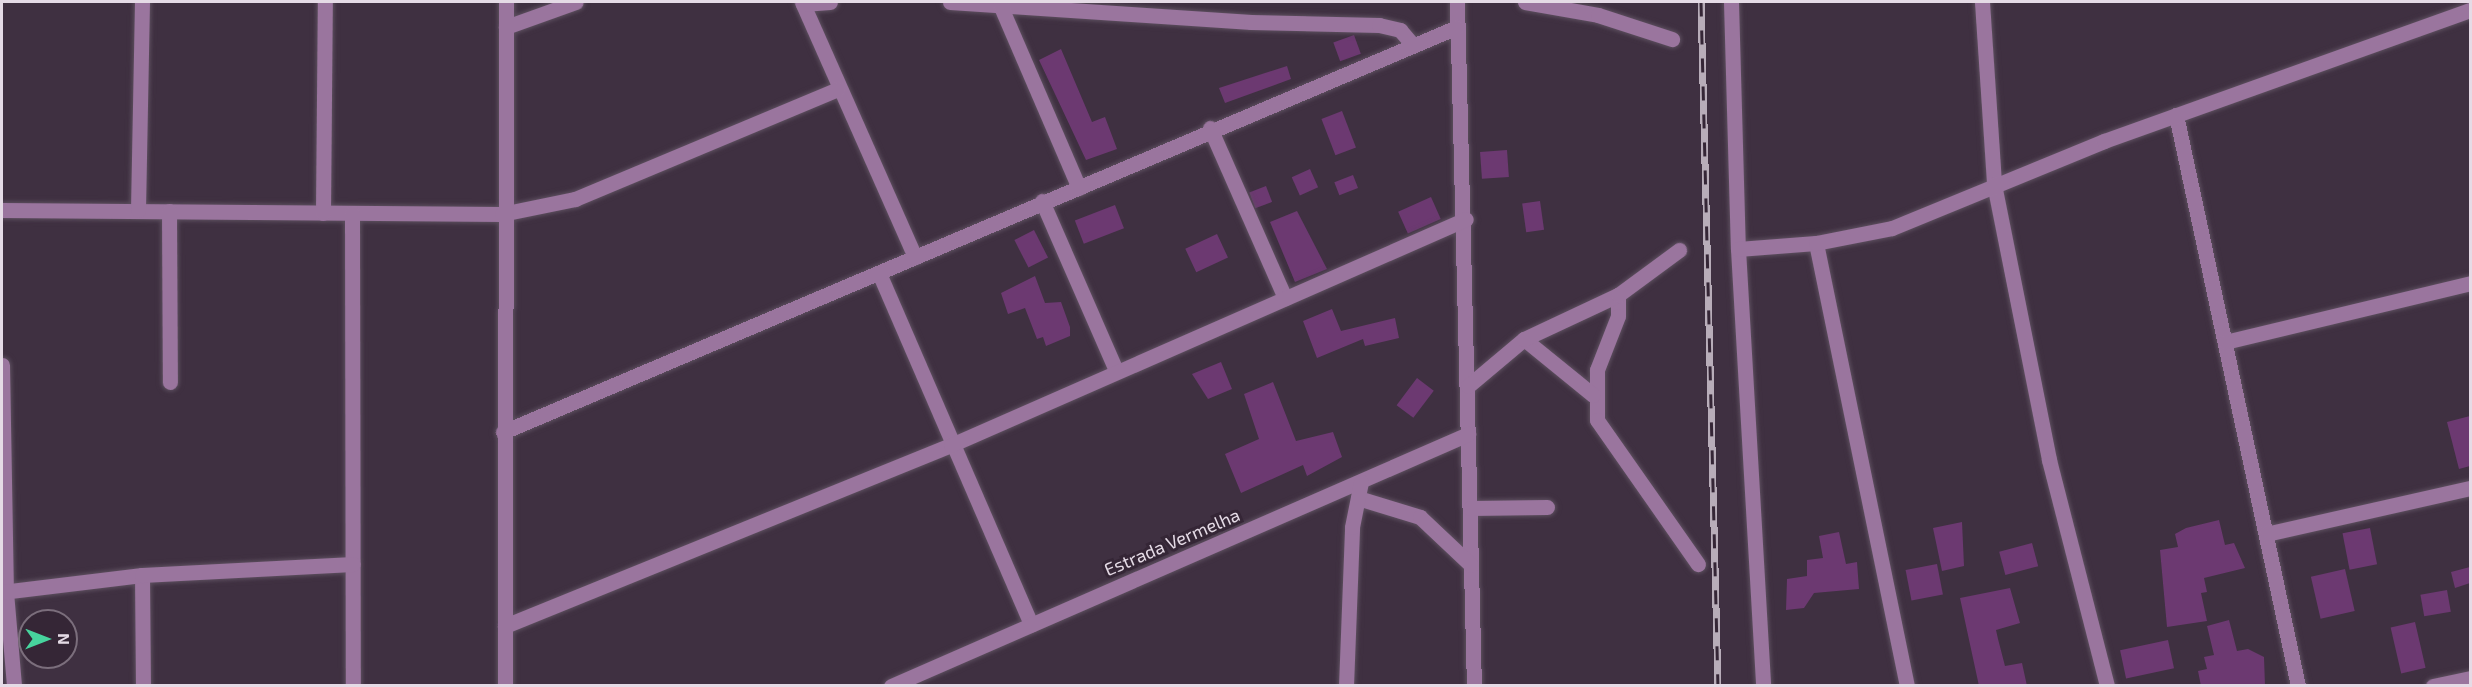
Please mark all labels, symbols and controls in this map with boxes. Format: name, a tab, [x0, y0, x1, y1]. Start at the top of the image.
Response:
street label: Estrada Vermelha	[1101, 504, 1243, 580]
north arrow	[18, 609, 78, 669]
text: N	[55, 633, 74, 645]

